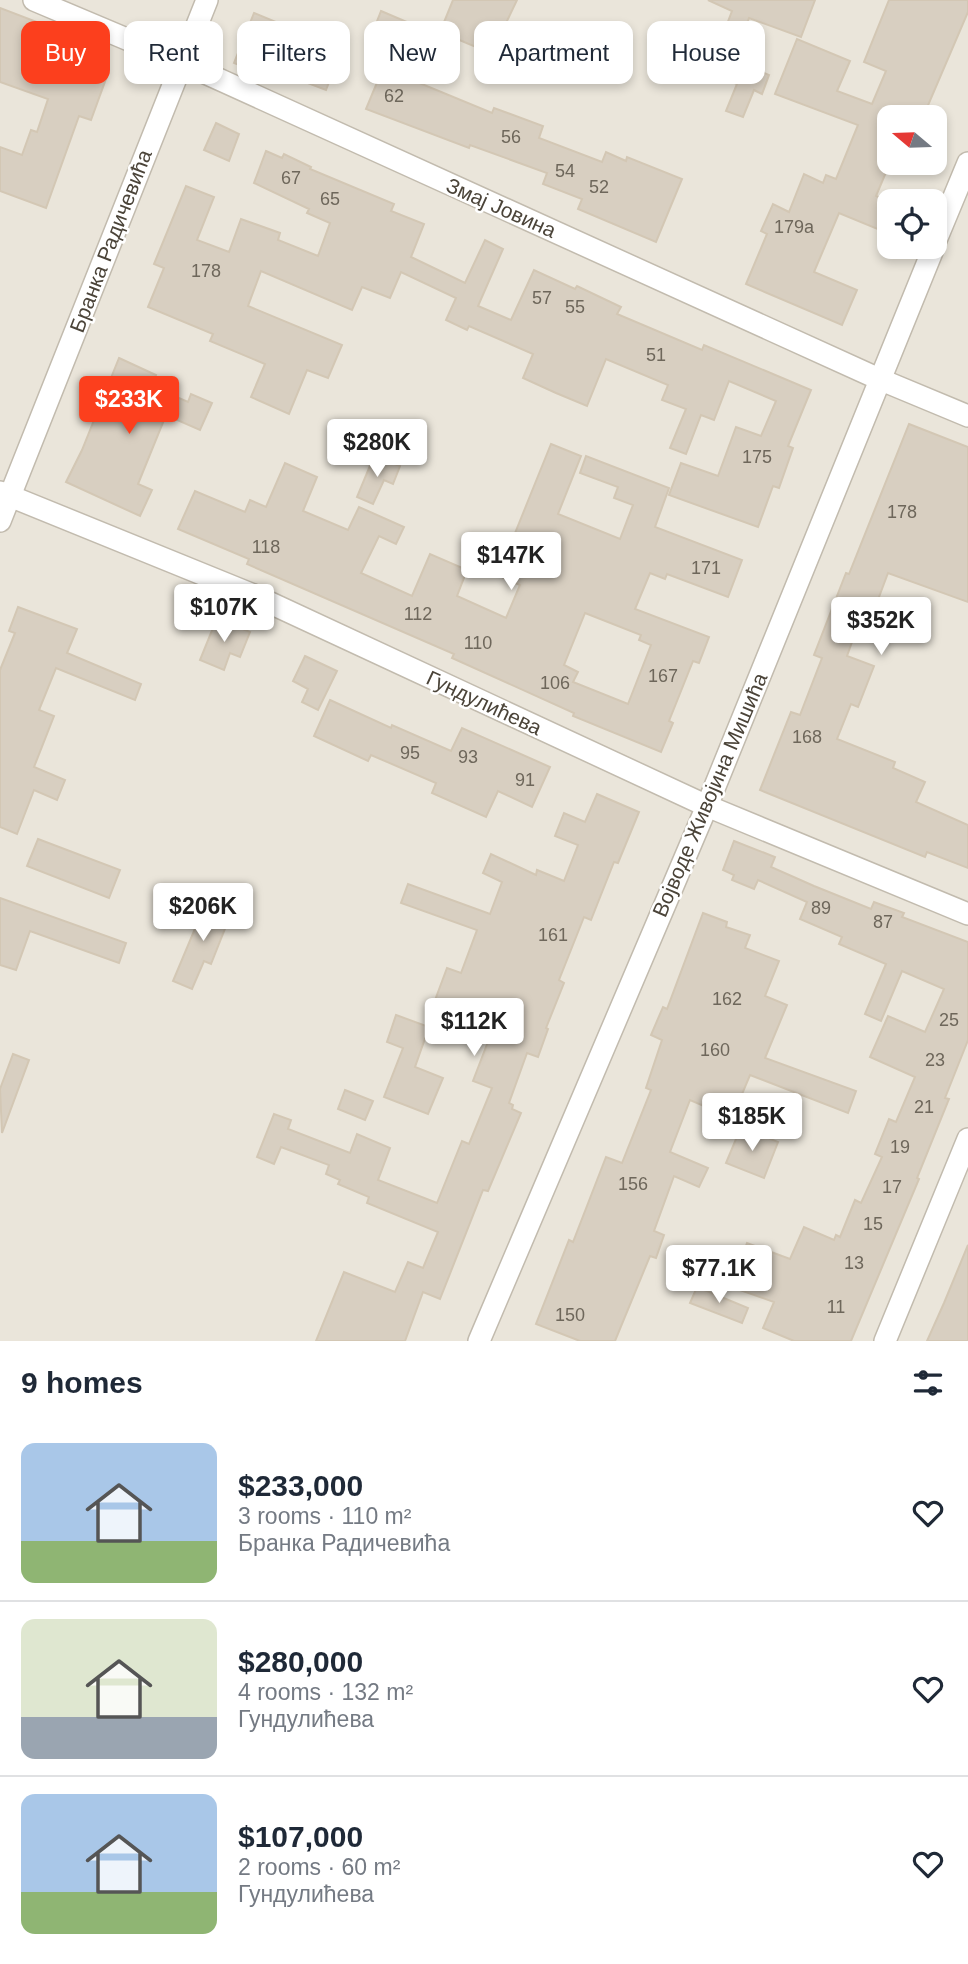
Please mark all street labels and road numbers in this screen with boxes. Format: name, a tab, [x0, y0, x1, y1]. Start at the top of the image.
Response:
street label: Бранка Радичевића	[65, 146, 156, 335]
street label: Змај Јовина	[443, 173, 560, 242]
street label: Гундулићева	[423, 666, 546, 739]
street label: Војводе Живојина Мишића	[648, 669, 772, 920]

